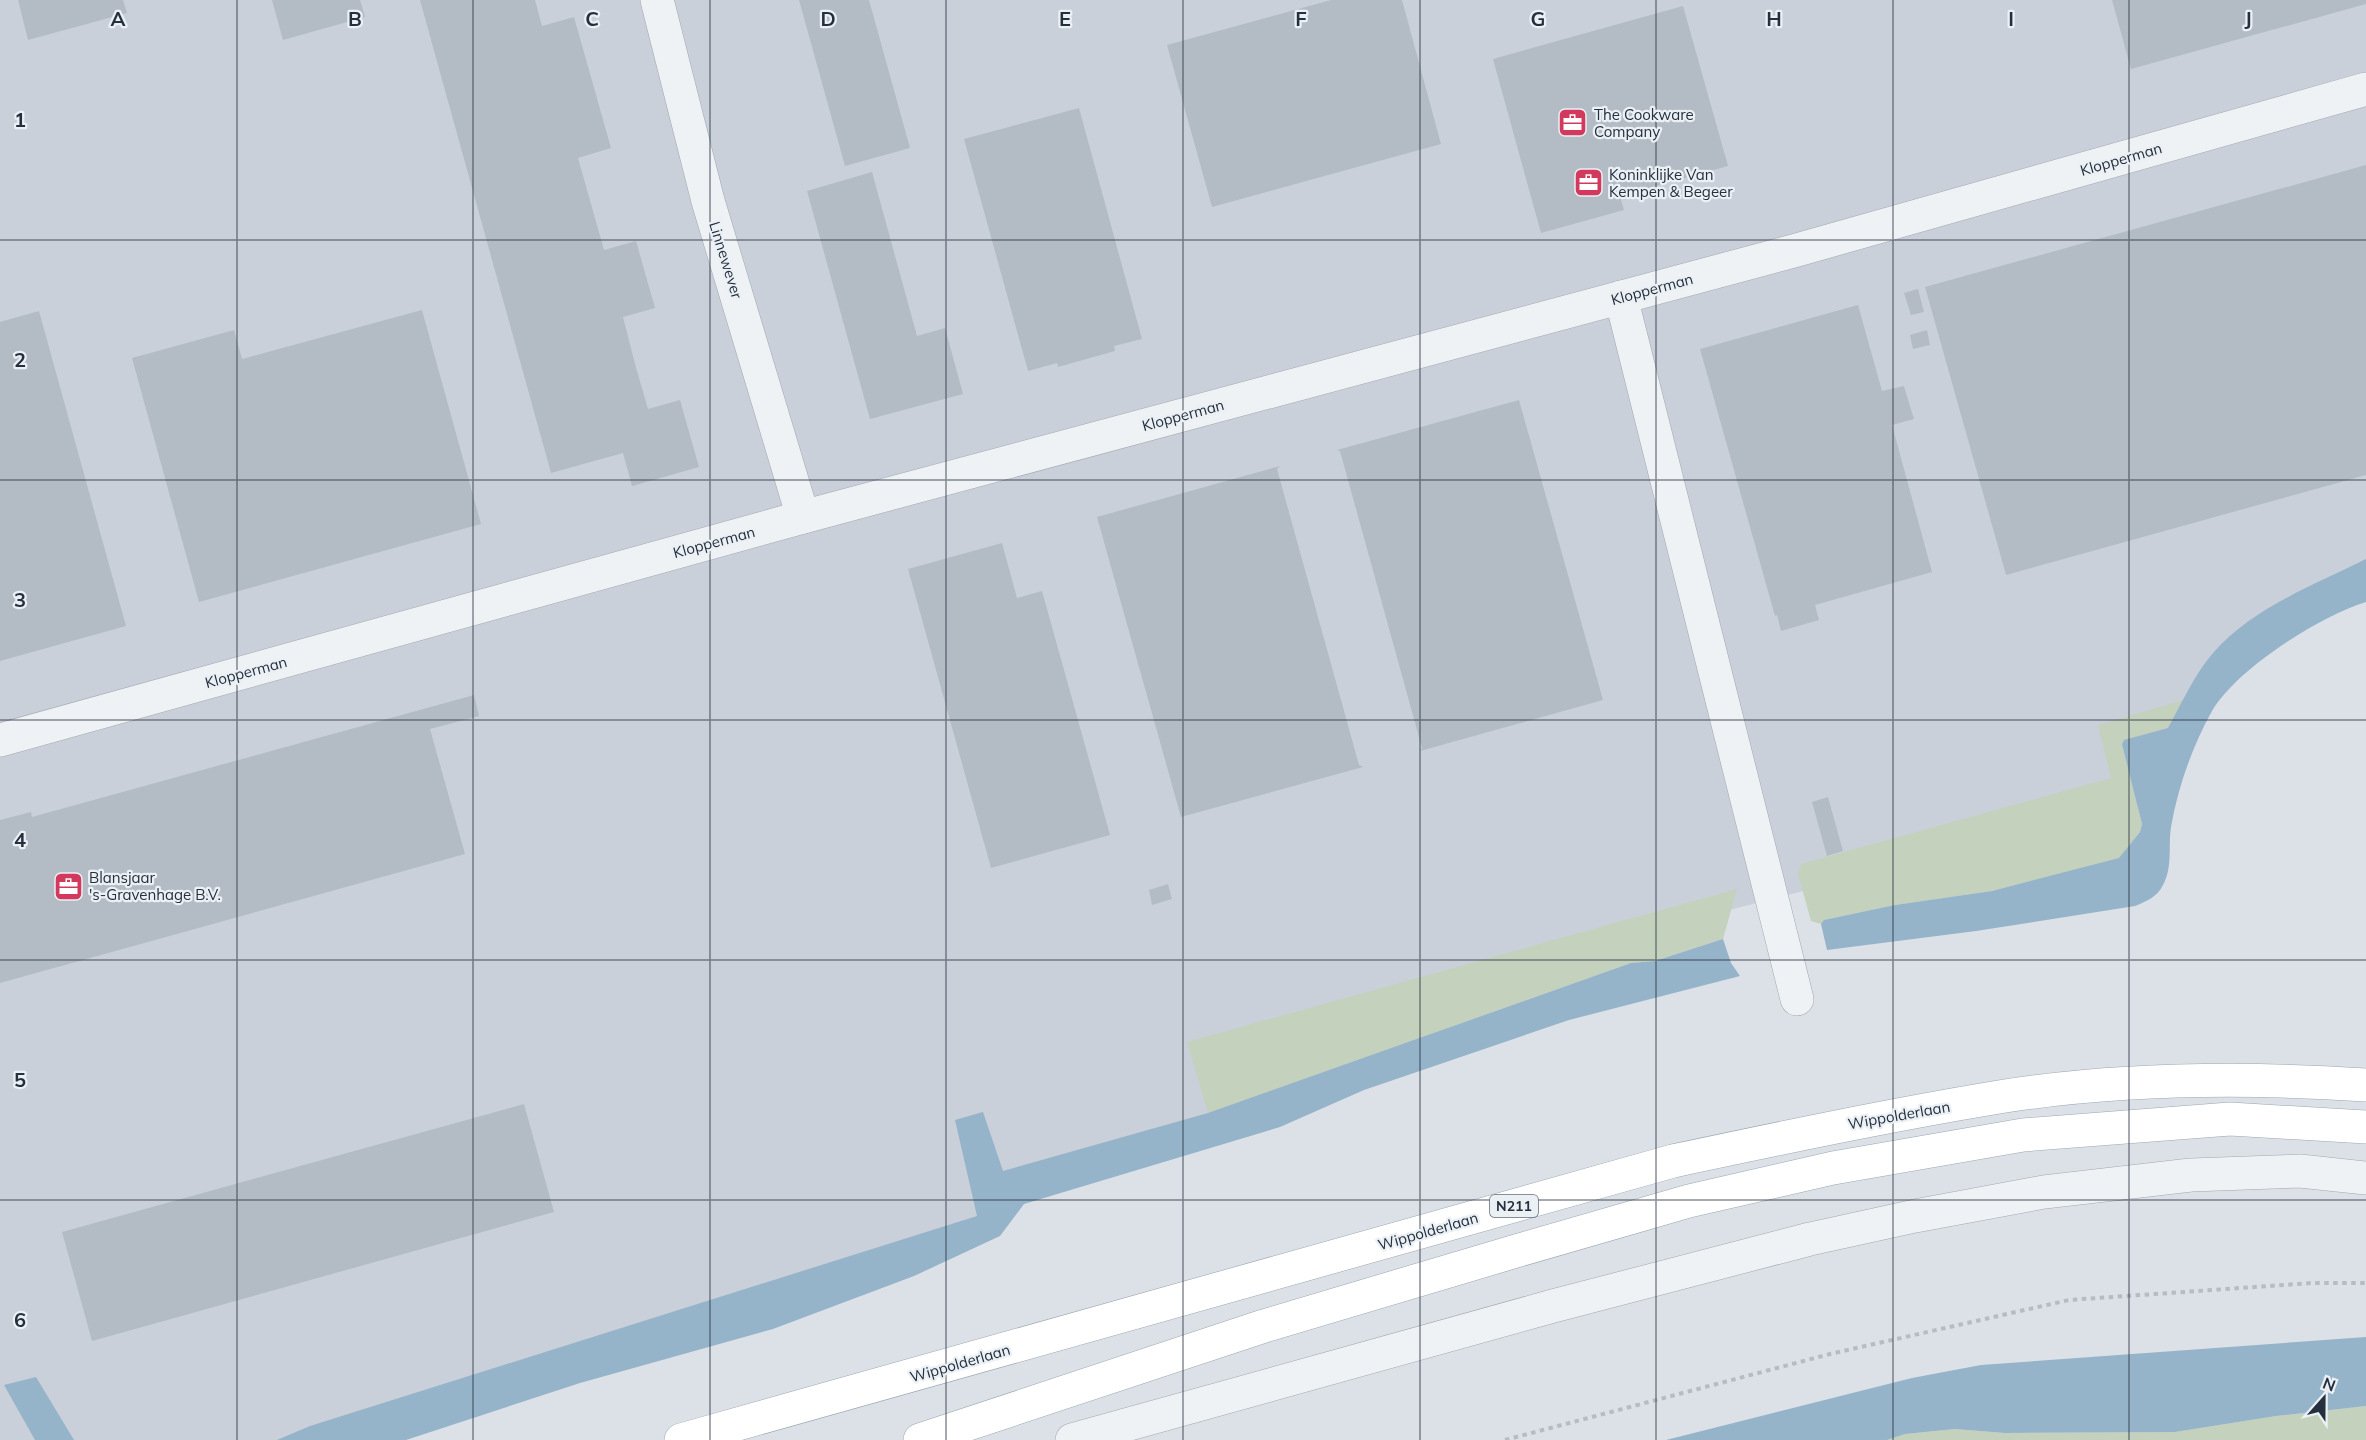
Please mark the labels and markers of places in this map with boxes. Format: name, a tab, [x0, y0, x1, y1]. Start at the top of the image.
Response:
place label: The Cookware Company	[1594, 105, 1694, 141]
office icon: The Cookware Company	[1557, 107, 1589, 139]
place label: Koninklijke Van Kempen & Begeer	[1609, 165, 1733, 201]
office icon: Koninklijke Van Kempen & Begeer	[1572, 167, 1604, 199]
place label: Blansjaar 's-Gravenhage B.V.	[89, 868, 221, 904]
office icon: Blansjaar 's-Gravenhage B.V.	[52, 870, 84, 902]

